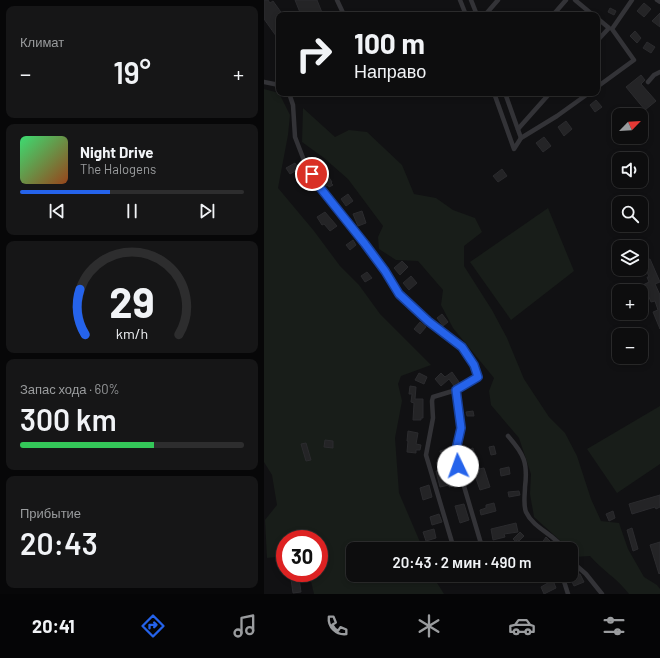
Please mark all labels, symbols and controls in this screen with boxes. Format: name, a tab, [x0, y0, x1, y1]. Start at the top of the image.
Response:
text: 100 m	[354, 26, 425, 60]
icon: right	[288, 28, 340, 80]
text: Климат	[20, 34, 64, 50]
text: 19°	[113, 54, 151, 90]
text: −	[20, 60, 31, 86]
text: +	[233, 60, 244, 86]
text: Направо	[354, 60, 426, 82]
north arrow	[612, 108, 648, 144]
map controls	[612, 108, 648, 364]
text: Night Drive	[80, 143, 153, 161]
button: sound	[612, 152, 648, 188]
pin	[295, 157, 329, 191]
text: The Halogens	[80, 161, 156, 177]
icon: arrive	[301, 163, 323, 185]
button: search	[612, 196, 648, 232]
icon: previous	[46, 200, 68, 222]
icon: pause	[121, 200, 143, 222]
icon: next	[196, 200, 218, 222]
button: layers	[612, 240, 648, 276]
text: 29	[109, 276, 155, 326]
button: +	[612, 284, 648, 320]
text: km/h	[116, 325, 148, 342]
button: −	[612, 328, 648, 364]
text: Запас хода · 60%	[20, 381, 120, 397]
text: 300 km	[20, 401, 117, 437]
position arrow	[437, 445, 479, 487]
text: Прибытие	[20, 505, 81, 521]
text: 20:43	[20, 525, 98, 561]
speed limit sign: 30	[276, 530, 328, 582]
text: 20:43 · 2 мин · 490 m	[393, 553, 531, 571]
icon: directions	[139, 612, 167, 640]
icon: music	[231, 612, 259, 640]
icon: phone	[323, 612, 351, 640]
icon: climate	[415, 612, 443, 640]
icon: car	[508, 612, 536, 640]
icon: filters	[600, 612, 628, 640]
text: 20:41	[32, 615, 75, 637]

